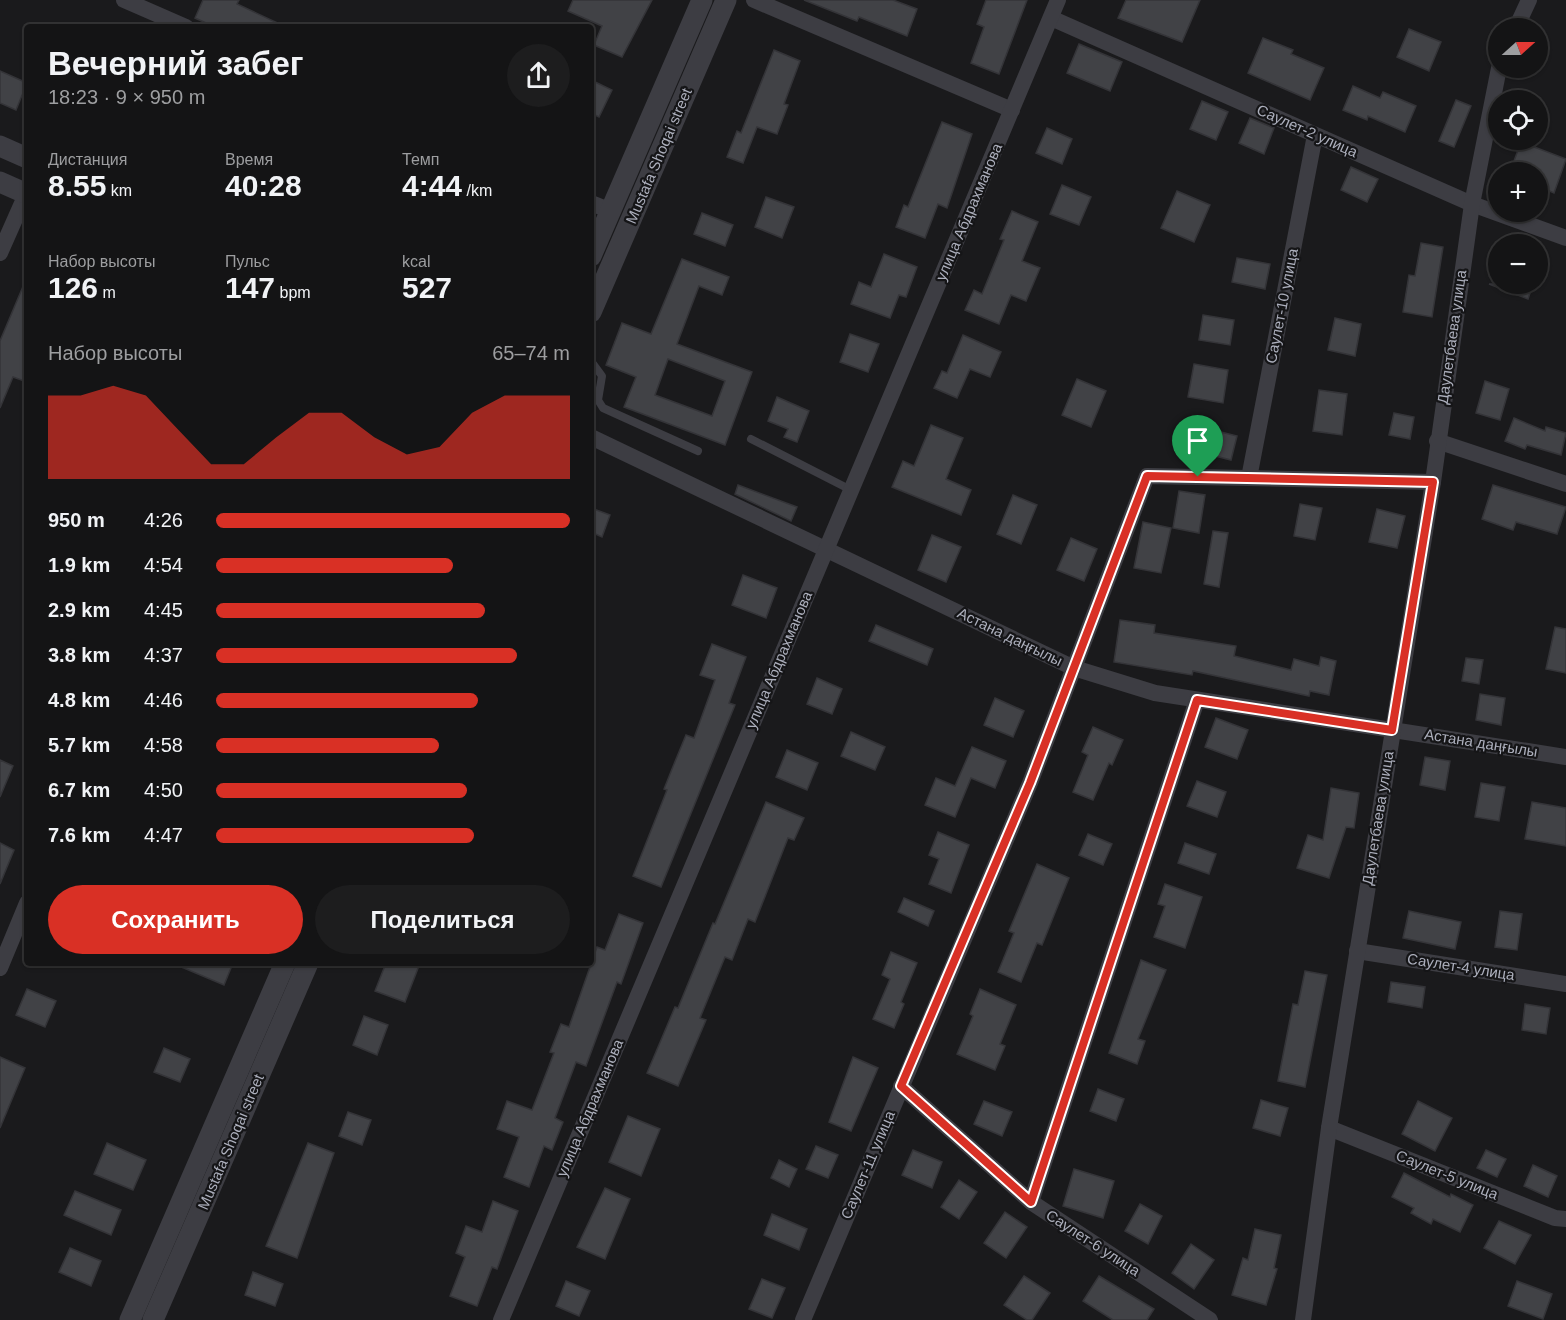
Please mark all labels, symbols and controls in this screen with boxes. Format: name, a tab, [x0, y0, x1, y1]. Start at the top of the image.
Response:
north arrow	[1488, 18, 1548, 78]
map controls	[1488, 18, 1548, 294]
button: share	[507, 44, 570, 107]
text: Вечерний забег	[48, 45, 304, 82]
street label: Mustafa Shoqai street	[622, 85, 695, 226]
text: 18:23 · 9 × 950 m	[48, 86, 205, 108]
button: locate	[1488, 90, 1548, 150]
street label: Саулет-2 улица	[1254, 101, 1361, 161]
street label: улица Абдрахманова	[932, 140, 1005, 283]
text: Дистанция	[48, 151, 127, 168]
text: Время	[225, 151, 273, 168]
text: Темп	[402, 151, 439, 168]
button: +	[1488, 162, 1548, 222]
text: 8.55	[48, 169, 106, 202]
text: 40:28	[225, 169, 302, 202]
text: 4:44	[402, 169, 462, 202]
text: km	[106, 182, 132, 199]
text: /km	[462, 182, 492, 199]
button: −	[1488, 234, 1548, 294]
street label: Саулет-10 улица	[1262, 246, 1301, 365]
text: Набор высоты	[48, 253, 155, 270]
text: Пульс	[225, 253, 270, 270]
text: kcal	[402, 253, 430, 270]
street label: Даулетбаева улица	[1434, 268, 1469, 405]
text: 126	[48, 271, 98, 304]
text: 147	[225, 271, 275, 304]
text: 527	[402, 271, 452, 304]
text: m	[98, 284, 116, 301]
text: bpm	[275, 284, 311, 301]
text: Набор высоты	[48, 342, 182, 364]
text: 65–74 m	[492, 342, 570, 364]
pin	[1172, 415, 1223, 477]
icon: arrive	[1181, 424, 1214, 457]
text: 950 m	[48, 509, 105, 531]
text: 4:26	[144, 509, 183, 531]
text: 1.9 km	[48, 554, 110, 576]
text: 4:54	[144, 554, 183, 576]
street label: улица Абдрахманова	[742, 588, 815, 731]
text: 2.9 km	[48, 599, 110, 621]
text: 4:45	[144, 599, 183, 621]
street label: Астана даңғылы	[955, 604, 1065, 669]
text: 3.8 km	[48, 644, 110, 666]
text: 4:37	[144, 644, 183, 666]
text: 4.8 km	[48, 689, 110, 711]
text: 4:46	[144, 689, 183, 711]
street label: Астана даңғылы	[1423, 725, 1539, 760]
text: 5.7 km	[48, 734, 110, 756]
text: 4:58	[144, 734, 183, 756]
street label: Даулетбаева улица	[1359, 749, 1397, 886]
text: 6.7 km	[48, 779, 110, 801]
text: 4:50	[144, 779, 183, 801]
text: 7.6 km	[48, 824, 110, 846]
text: 4:47	[144, 824, 183, 846]
button: Сохранить	[48, 885, 303, 954]
button: Поделиться	[315, 885, 570, 954]
street label: Саулет-4 улица	[1406, 950, 1517, 983]
street label: улица Абдрахманова	[553, 1036, 626, 1179]
street label: Mustafa Shoqai street	[194, 1071, 267, 1212]
street label: Саулет-11 улица	[837, 1108, 898, 1221]
street label: Саулет-5 улица	[1394, 1146, 1501, 1203]
street label: Саулет-6 улица	[1043, 1206, 1144, 1280]

